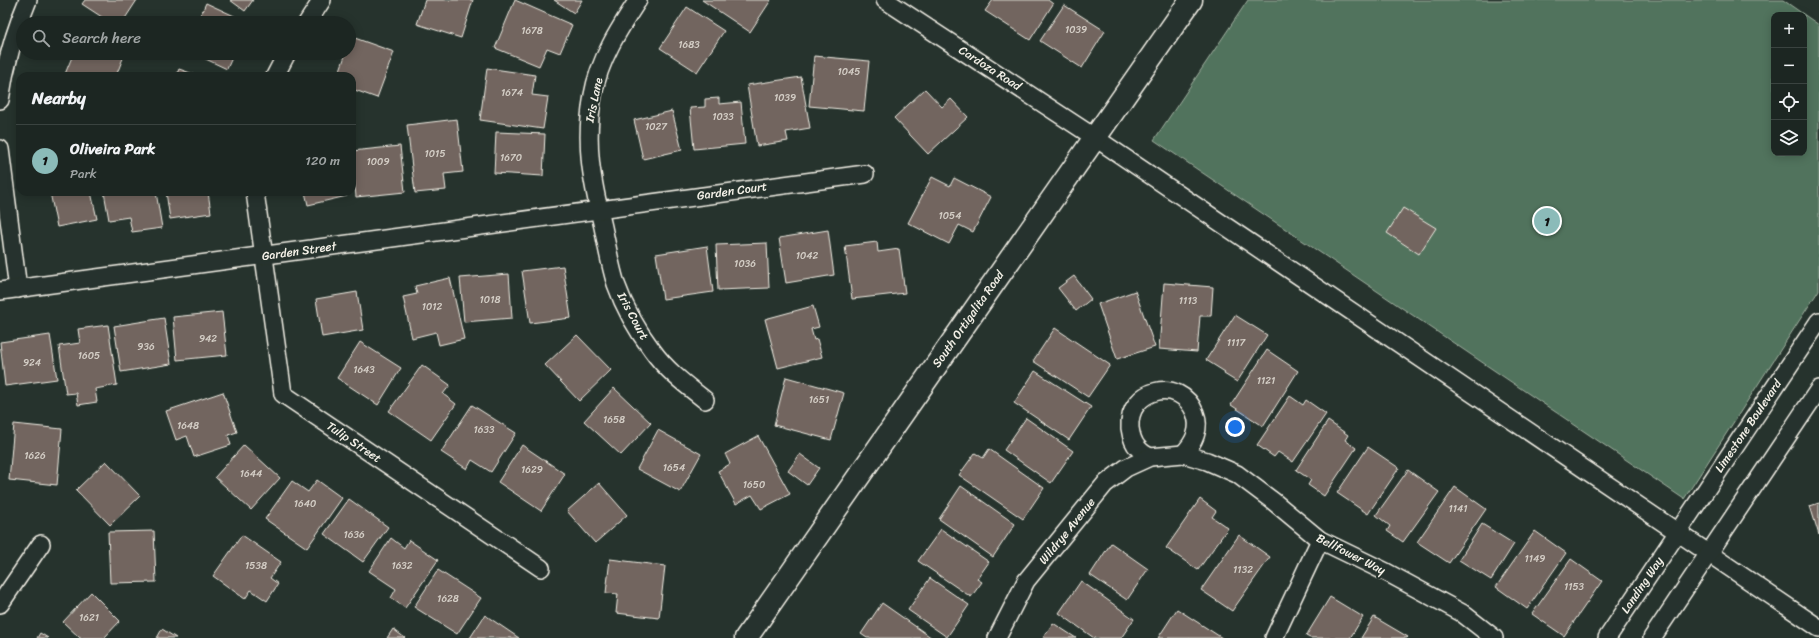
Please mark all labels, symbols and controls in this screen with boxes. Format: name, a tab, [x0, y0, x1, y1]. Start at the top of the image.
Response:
map controls	[1771, 12, 1807, 156]
button: +	[1771, 12, 1807, 48]
search box	[16, 16, 356, 60]
house number: 1039	[1065, 21, 1087, 39]
house number: 1678	[521, 22, 543, 40]
text: Search here	[62, 25, 141, 51]
icon: search	[30, 27, 52, 49]
house number: 1683	[678, 36, 700, 54]
street label: Cardoza Road	[954, 39, 1027, 98]
button: −	[1771, 48, 1807, 84]
house number: 1045	[838, 63, 860, 81]
street label: Iris Lane	[578, 75, 610, 126]
text: Nearby	[32, 83, 86, 113]
house number: 1674	[501, 84, 523, 102]
button: locate	[1771, 84, 1807, 120]
house number: 1039	[774, 89, 796, 107]
house number: 1033	[712, 108, 734, 126]
house number: 1027	[645, 118, 668, 136]
button: layers	[1771, 120, 1807, 156]
text: Oliveira Park	[70, 136, 155, 162]
house number: 1015	[424, 145, 446, 163]
text: 1	[42, 149, 48, 172]
text: 120 m	[305, 149, 340, 172]
house number: 1670	[500, 149, 522, 167]
house number: 1009	[366, 153, 390, 171]
text: Park	[70, 162, 97, 185]
street label: Garden Court	[696, 175, 768, 207]
pin: 1	[1534, 206, 1560, 236]
house number: 1054	[939, 207, 961, 225]
street label: Garden Street	[260, 235, 339, 267]
house number: 1042	[796, 247, 819, 265]
house number: 1036	[734, 255, 756, 273]
street label: South Ortigalita Road	[926, 265, 1010, 372]
street label: Iris Court	[611, 287, 655, 344]
house number: 1018	[480, 291, 500, 309]
house number: 1113	[1179, 292, 1198, 310]
house number: 1012	[422, 298, 443, 316]
house number: 942	[199, 330, 217, 348]
house number: 1117	[1227, 334, 1247, 352]
house number: 936	[137, 338, 155, 356]
house number: 1605	[78, 347, 100, 365]
house number: 924	[23, 354, 41, 372]
house number: 1643	[353, 361, 375, 379]
house number: 1121	[1257, 372, 1275, 390]
street label: Limestone Boulevard	[1708, 374, 1788, 477]
house number: 1651	[809, 391, 829, 409]
house number: 1658	[603, 411, 625, 429]
street label: Tulip Street	[322, 415, 386, 469]
house number: 1648	[177, 417, 199, 435]
your location	[1225, 417, 1245, 437]
house number: 1633	[474, 421, 495, 439]
house number: 1626	[24, 447, 46, 465]
house number: 1654	[663, 459, 685, 477]
house number: 1629	[521, 461, 543, 479]
house number: 1644	[240, 465, 262, 483]
house number: 1650	[743, 476, 765, 494]
street label: Wildrye Avenue	[1033, 493, 1101, 569]
house number: 1640	[294, 495, 316, 513]
house number: 1141	[1448, 500, 1468, 518]
house number: 1636	[343, 526, 365, 544]
street label: Bellfower Way	[1312, 527, 1390, 581]
house number: 1149	[1525, 550, 1545, 568]
street label: Landing Way	[1615, 551, 1670, 618]
house number: 1538	[245, 557, 267, 575]
house number: 1632	[391, 557, 413, 575]
house number: 1132	[1233, 561, 1253, 579]
house number: 1153	[1564, 578, 1585, 596]
house number: 1628	[437, 590, 459, 608]
house number: 1621	[79, 609, 99, 627]

